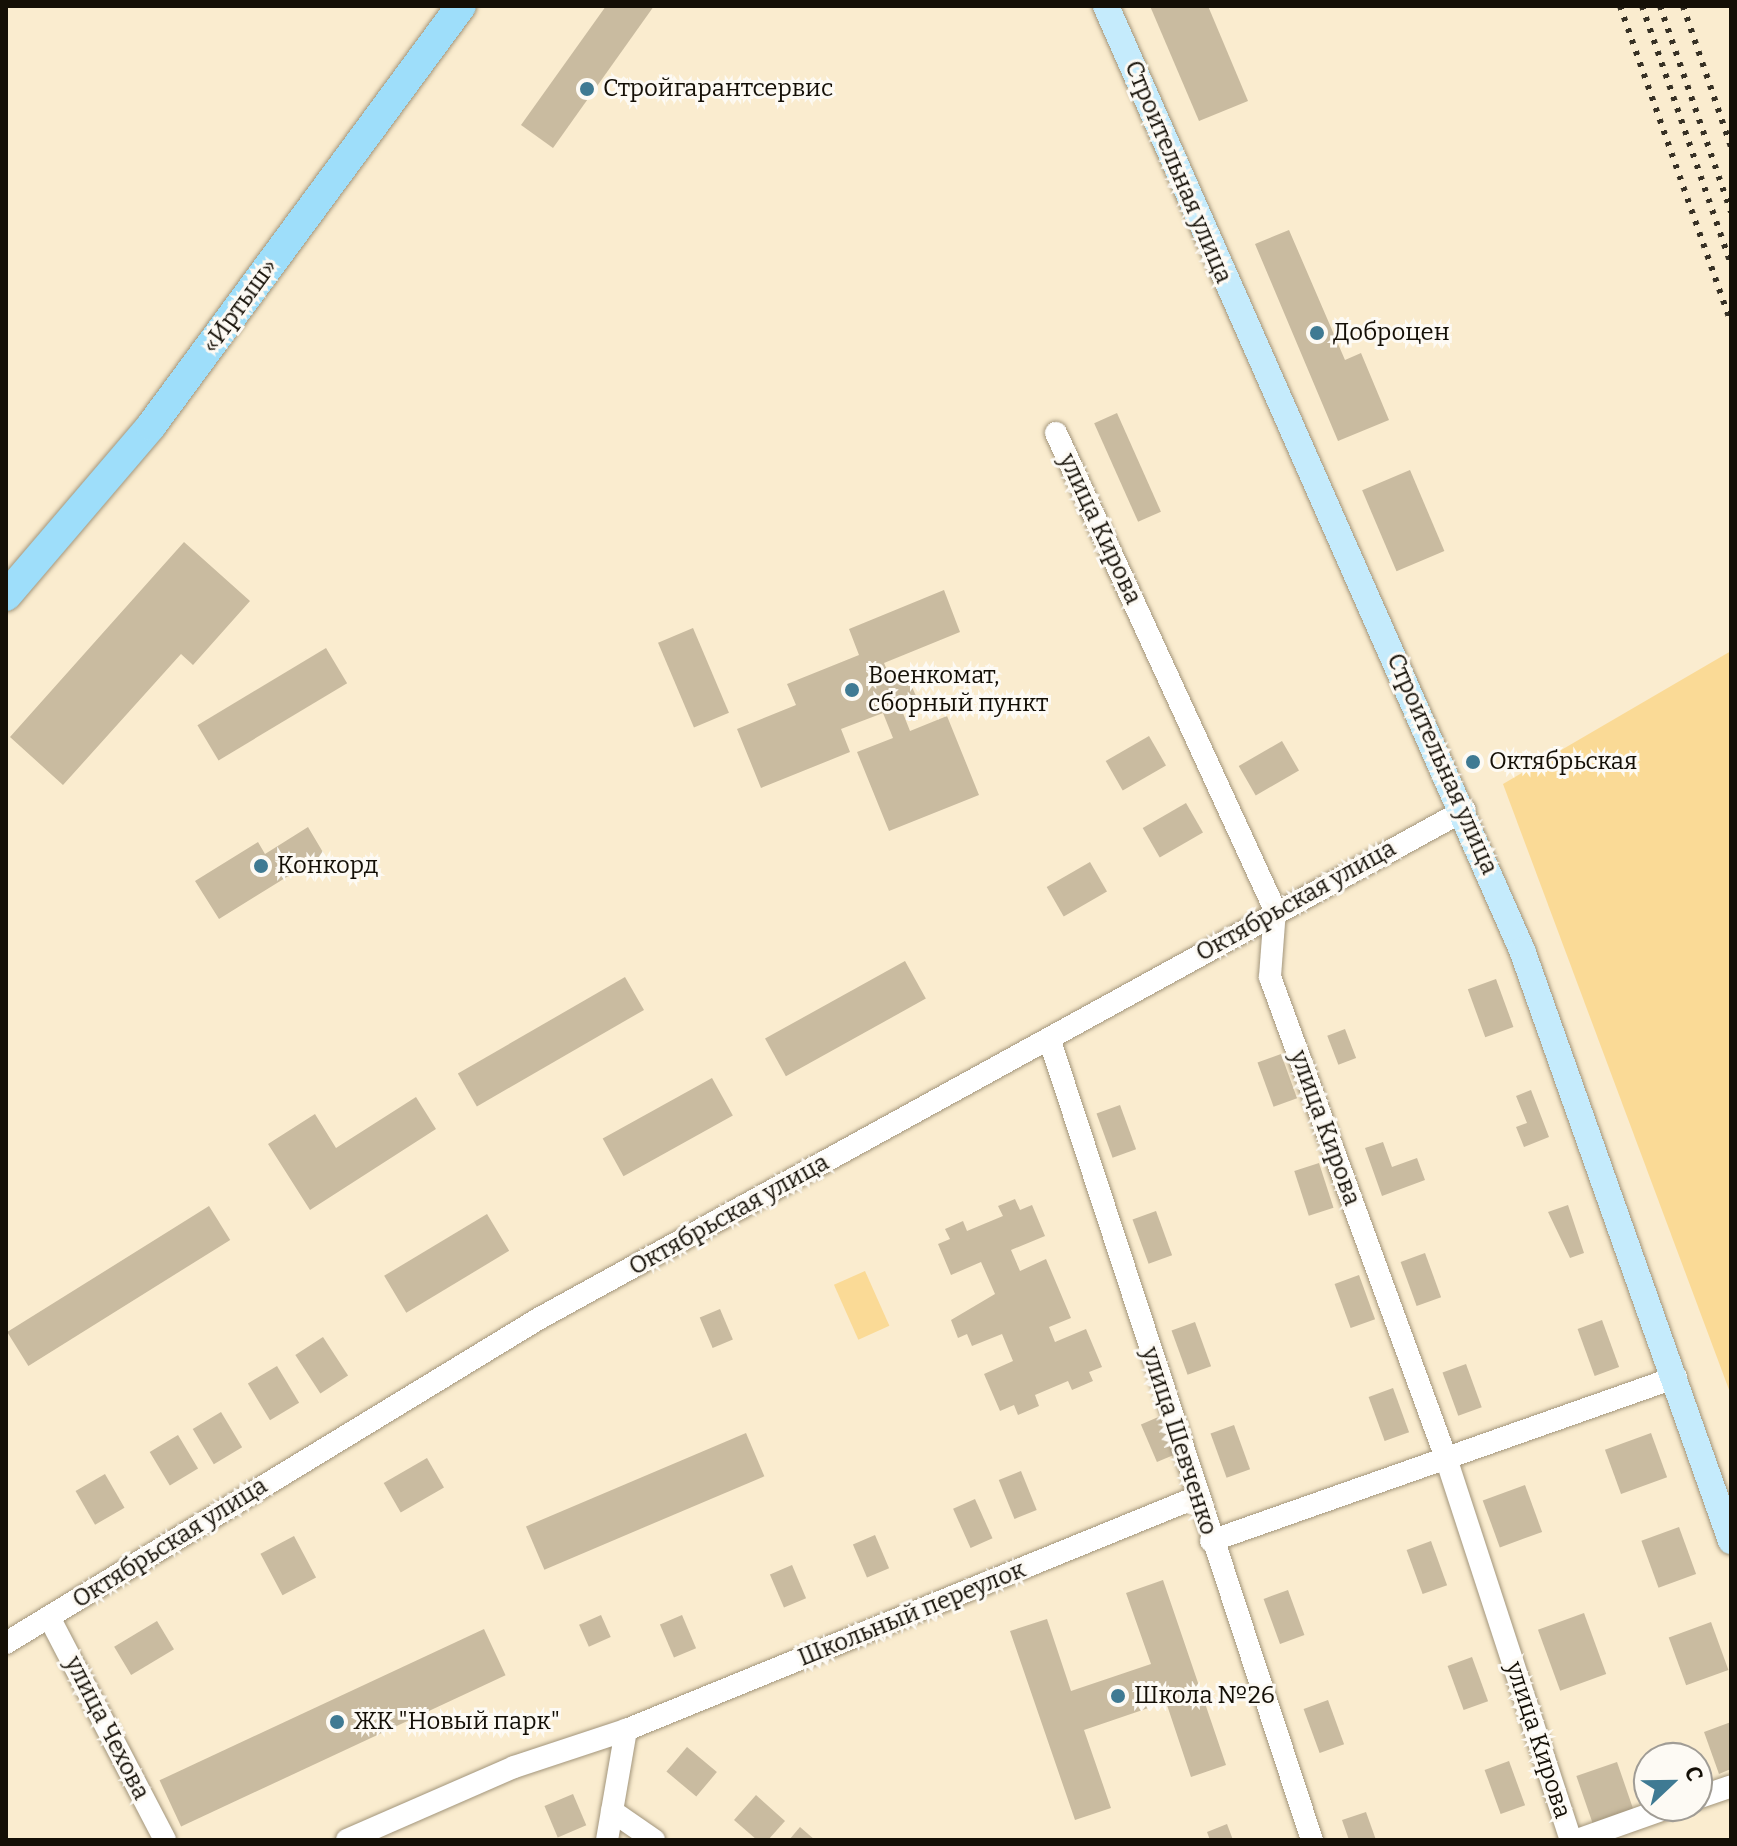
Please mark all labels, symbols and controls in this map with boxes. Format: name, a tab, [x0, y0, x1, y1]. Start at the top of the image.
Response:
street label: Строительная улица	[1118, 56, 1238, 288]
place label: Стройгарантсервис	[603, 75, 833, 103]
marker: Стройгарантсервис	[578, 80, 596, 98]
street label: «Иртыш»	[196, 253, 284, 359]
place label: Доброцен	[1333, 319, 1450, 347]
marker: Доброцен	[1308, 324, 1326, 342]
street label: улица Кирова	[1053, 449, 1147, 609]
street label: Строительная улица	[1380, 649, 1504, 879]
place label: Военкомат, сборный пункт	[868, 662, 1048, 718]
marker: Военкомат, сборный пункт	[843, 681, 861, 699]
place label: Октябрьская	[1489, 748, 1637, 776]
marker: Октябрьская	[1464, 753, 1482, 771]
street label: Октябрьская улица	[1191, 834, 1401, 968]
place label: Конкорд	[277, 852, 378, 880]
marker: Конкорд	[252, 857, 270, 875]
street label: улица Кирова	[1284, 1047, 1366, 1209]
street label: Октябрьская улица	[624, 1148, 834, 1282]
street label: улица Шевченко	[1135, 1343, 1223, 1539]
street label: Октябрьская улица	[67, 1471, 273, 1615]
street label: Школьный переулок	[794, 1555, 1030, 1673]
street label: улица Чехова	[59, 1651, 155, 1805]
street label: улица Кирова	[1499, 1658, 1577, 1822]
place label: Школа №26	[1134, 1682, 1275, 1710]
marker: Школа №26	[1109, 1687, 1127, 1705]
place label: ЖК "Новый парк"	[353, 1708, 560, 1736]
marker: ЖК "Новый парк"	[328, 1713, 346, 1731]
north arrow	[1633, 1742, 1713, 1822]
text: С	[1679, 1762, 1709, 1785]

